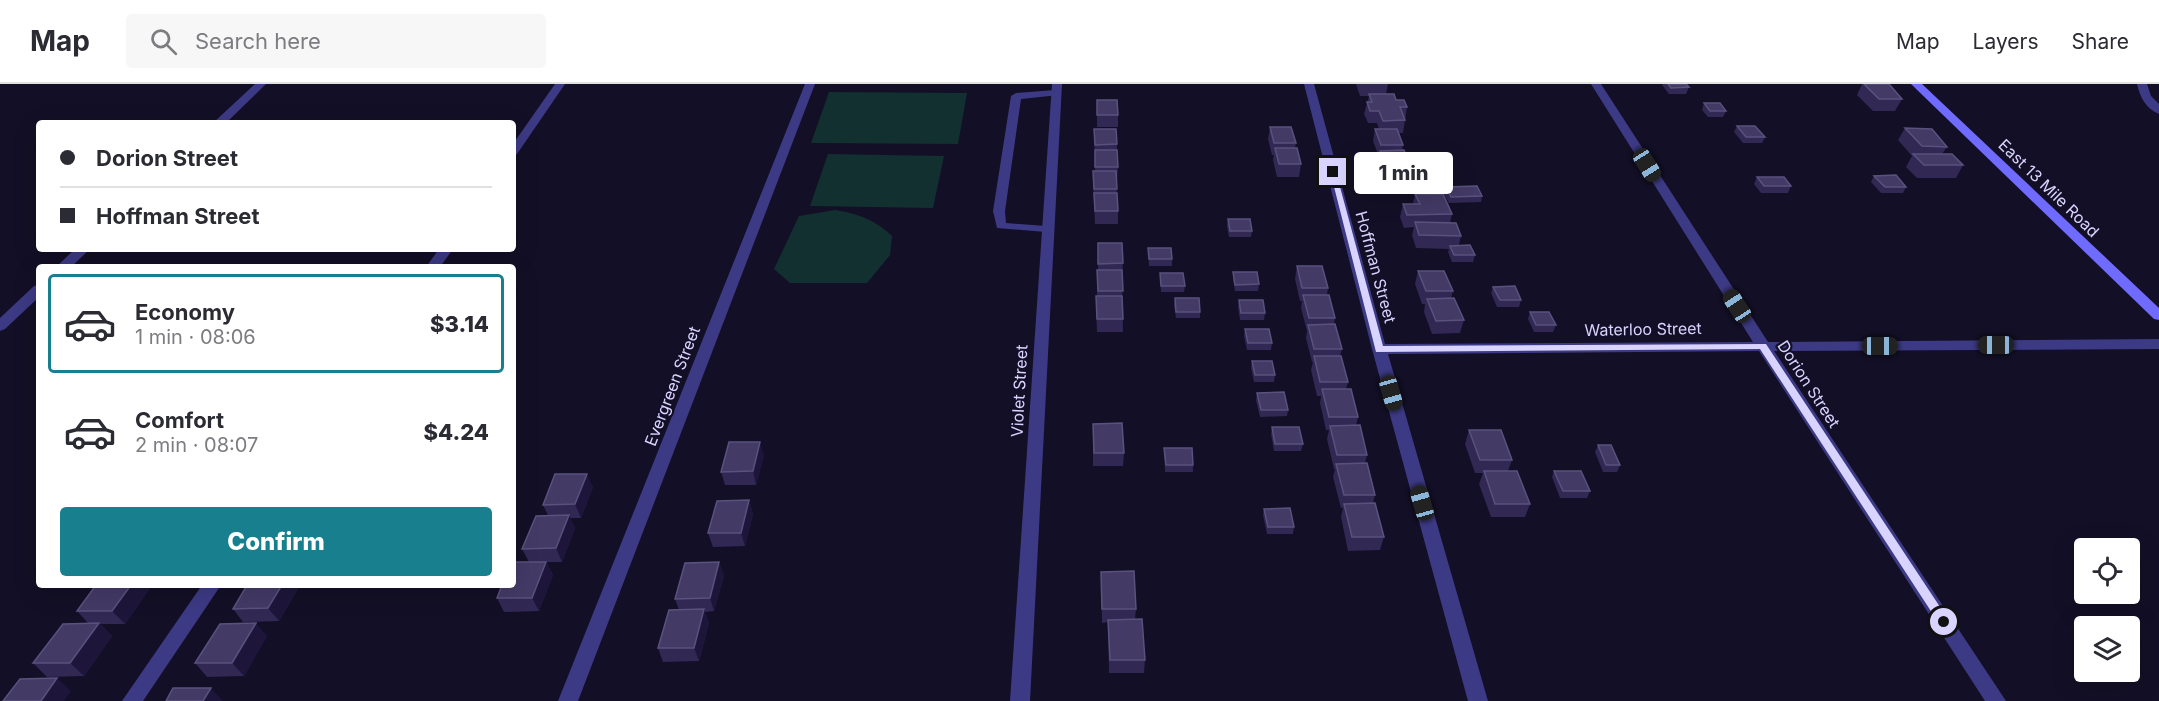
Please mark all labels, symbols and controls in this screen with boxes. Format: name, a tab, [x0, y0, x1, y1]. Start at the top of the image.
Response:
search box	[126, 14, 546, 68]
text: Map	[30, 24, 90, 58]
icon: search	[147, 25, 180, 58]
text: Search here	[195, 28, 321, 54]
text: Map	[1896, 29, 1940, 54]
text: Layers	[1973, 29, 2039, 54]
text: Share	[2072, 29, 2129, 54]
street label: East 13 Mile Road	[1994, 135, 2104, 241]
text: Dorion Street	[96, 145, 238, 171]
car	[1630, 145, 1664, 185]
callout: 1 min	[1354, 151, 1453, 193]
route end	[1319, 158, 1346, 185]
text: 1 min	[1378, 161, 1429, 185]
text: Hoffman Street	[96, 203, 259, 229]
street label: Hoffman Street	[1351, 209, 1401, 325]
car	[1720, 286, 1754, 326]
icon: car	[63, 297, 117, 351]
text: Economy	[135, 299, 235, 325]
text: $3.14	[430, 311, 489, 337]
street label: Waterloo Street	[1584, 318, 1702, 340]
street label: Evergreen Street	[640, 323, 704, 449]
text: 1 min · 08:06	[135, 325, 256, 349]
car	[1978, 336, 2014, 354]
street label: Dorion Street	[1773, 337, 1845, 431]
car	[1862, 337, 1898, 355]
street label: Violet Street	[1007, 344, 1031, 438]
car	[1377, 373, 1405, 413]
icon: car	[63, 405, 117, 459]
text: Comfort	[135, 407, 224, 433]
text: $4.24	[423, 419, 489, 445]
text: 2 min · 08:07	[135, 433, 258, 457]
car	[1408, 483, 1436, 523]
button: Confirm	[60, 507, 492, 576]
map controls	[2074, 538, 2140, 682]
button: locate	[2074, 538, 2140, 604]
route start	[1930, 608, 1957, 635]
button: layers	[2074, 616, 2140, 682]

